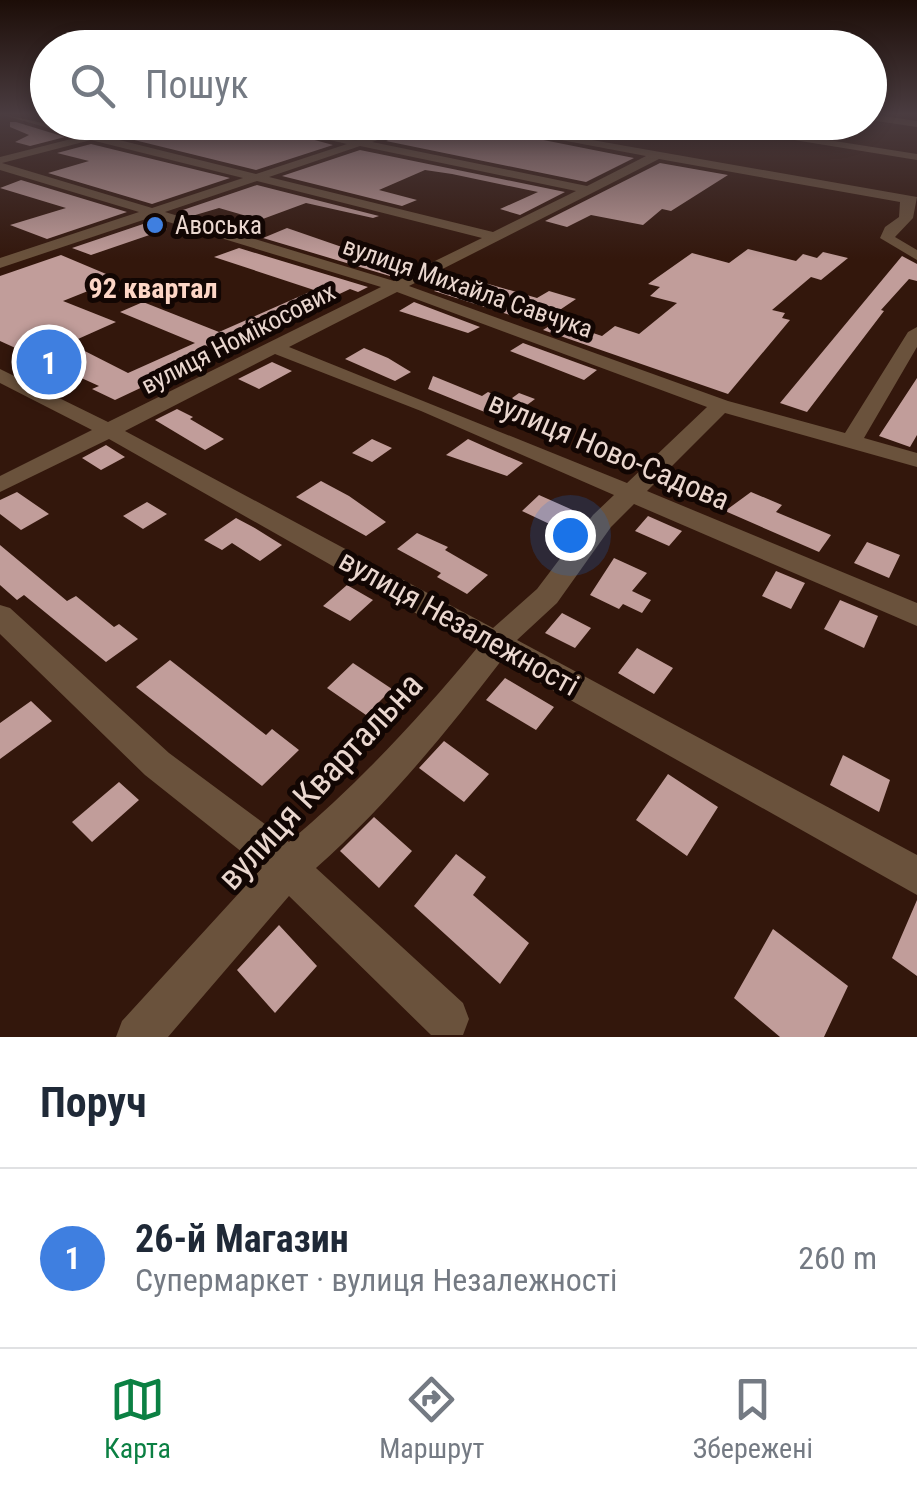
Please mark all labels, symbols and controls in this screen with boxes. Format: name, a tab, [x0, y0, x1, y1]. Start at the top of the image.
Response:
search box	[30, 30, 887, 140]
icon: search	[65, 58, 120, 113]
text: Пошук	[145, 63, 249, 107]
place label: Авоська	[175, 211, 262, 240]
marker: Авоська	[144, 214, 166, 236]
street label: вулиця Михайла Савчука	[339, 231, 596, 344]
district label: 92 квартал	[89, 272, 217, 305]
street label: вулиця Номікосових	[137, 277, 340, 400]
pin: 1	[17, 324, 82, 400]
street label: вулиця Ново-Садова	[484, 384, 735, 517]
your location	[545, 510, 596, 561]
street label: вулиця Незалежності	[333, 542, 585, 703]
street label: вулиця Квартальна	[210, 665, 431, 898]
text: Поруч	[40, 1078, 147, 1127]
text: 26-й Магазин	[135, 1217, 349, 1261]
text: 1	[64, 1239, 81, 1277]
text: 260 m	[798, 1239, 877, 1277]
text: Супермаркет · вулиця Незалежності	[135, 1261, 617, 1299]
tab: Карта	[104, 1372, 171, 1465]
tab: Маршрут	[379, 1372, 485, 1465]
tab: Збережені	[693, 1372, 813, 1465]

